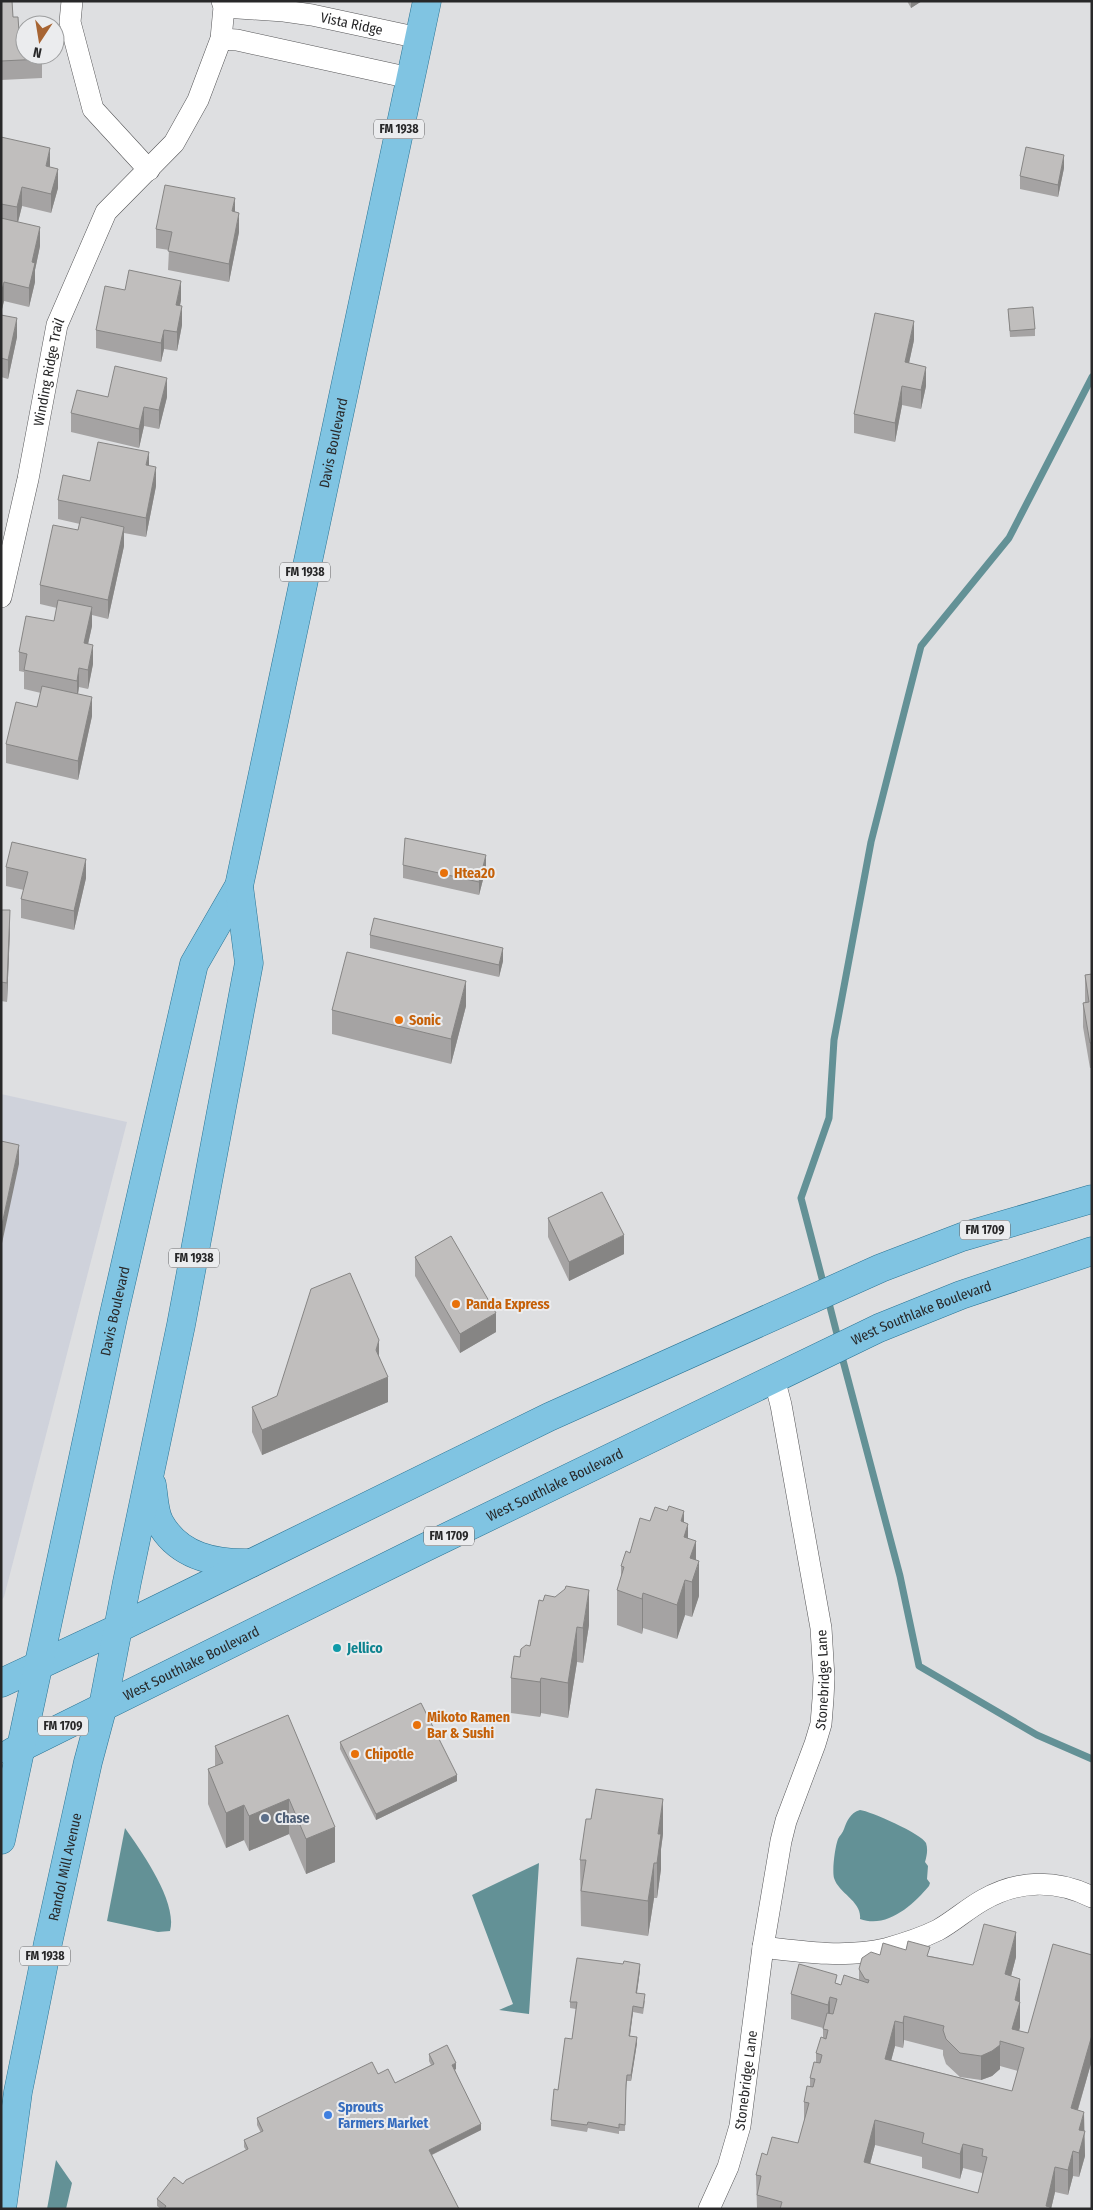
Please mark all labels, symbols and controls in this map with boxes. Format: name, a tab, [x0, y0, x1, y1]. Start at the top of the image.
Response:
street label: Vista Ridge	[319, 9, 384, 39]
north arrow	[15, 15, 65, 65]
text: N	[32, 43, 43, 61]
road number: FM 1938	[374, 120, 424, 138]
street label: Winding Ridge Trail	[30, 315, 68, 427]
street label: Davis Boulevard	[316, 397, 351, 490]
road number: FM 1938	[280, 562, 330, 582]
place label: Htea20	[454, 865, 496, 882]
marker: Htea20	[438, 867, 450, 879]
place label: Sonic	[409, 1012, 442, 1029]
marker: Sonic	[393, 1014, 405, 1026]
road number: FM 1709	[960, 1220, 1010, 1240]
road number: FM 1938	[169, 1248, 219, 1268]
street label: Davis Boulevard	[97, 1265, 134, 1358]
street label: West Southlake Boulevard	[849, 1277, 994, 1349]
place label: Panda Express	[466, 1296, 550, 1313]
marker: Panda Express	[450, 1298, 462, 1310]
street label: West Southlake Boulevard	[484, 1445, 626, 1525]
road number: FM 1709	[424, 1526, 474, 1545]
street label: West Southlake Boulevard	[121, 1623, 262, 1705]
street label: Stonebridge Lane	[812, 1629, 833, 1732]
place label: Jellico	[346, 1640, 383, 1657]
marker: Jellico	[331, 1642, 343, 1654]
place label: Mikoto Ramen Bar & Sushi	[427, 1709, 510, 1742]
road number: FM 1709	[38, 1716, 88, 1735]
marker: Mikoto Ramen Bar & Sushi	[411, 1719, 423, 1731]
place label: Chipotle	[365, 1746, 414, 1763]
marker: Chipotle	[349, 1748, 361, 1760]
place label: Chase	[275, 1810, 310, 1827]
street label: Randol Mill Avenue	[45, 1811, 85, 1923]
marker: Chase	[259, 1812, 271, 1824]
road number: FM 1938	[20, 1946, 70, 1965]
street label: Stonebridge Lane	[731, 2029, 761, 2132]
place label: Sprouts Farmers Market	[338, 2099, 429, 2132]
marker: Sprouts Farmers Market	[322, 2109, 334, 2121]

